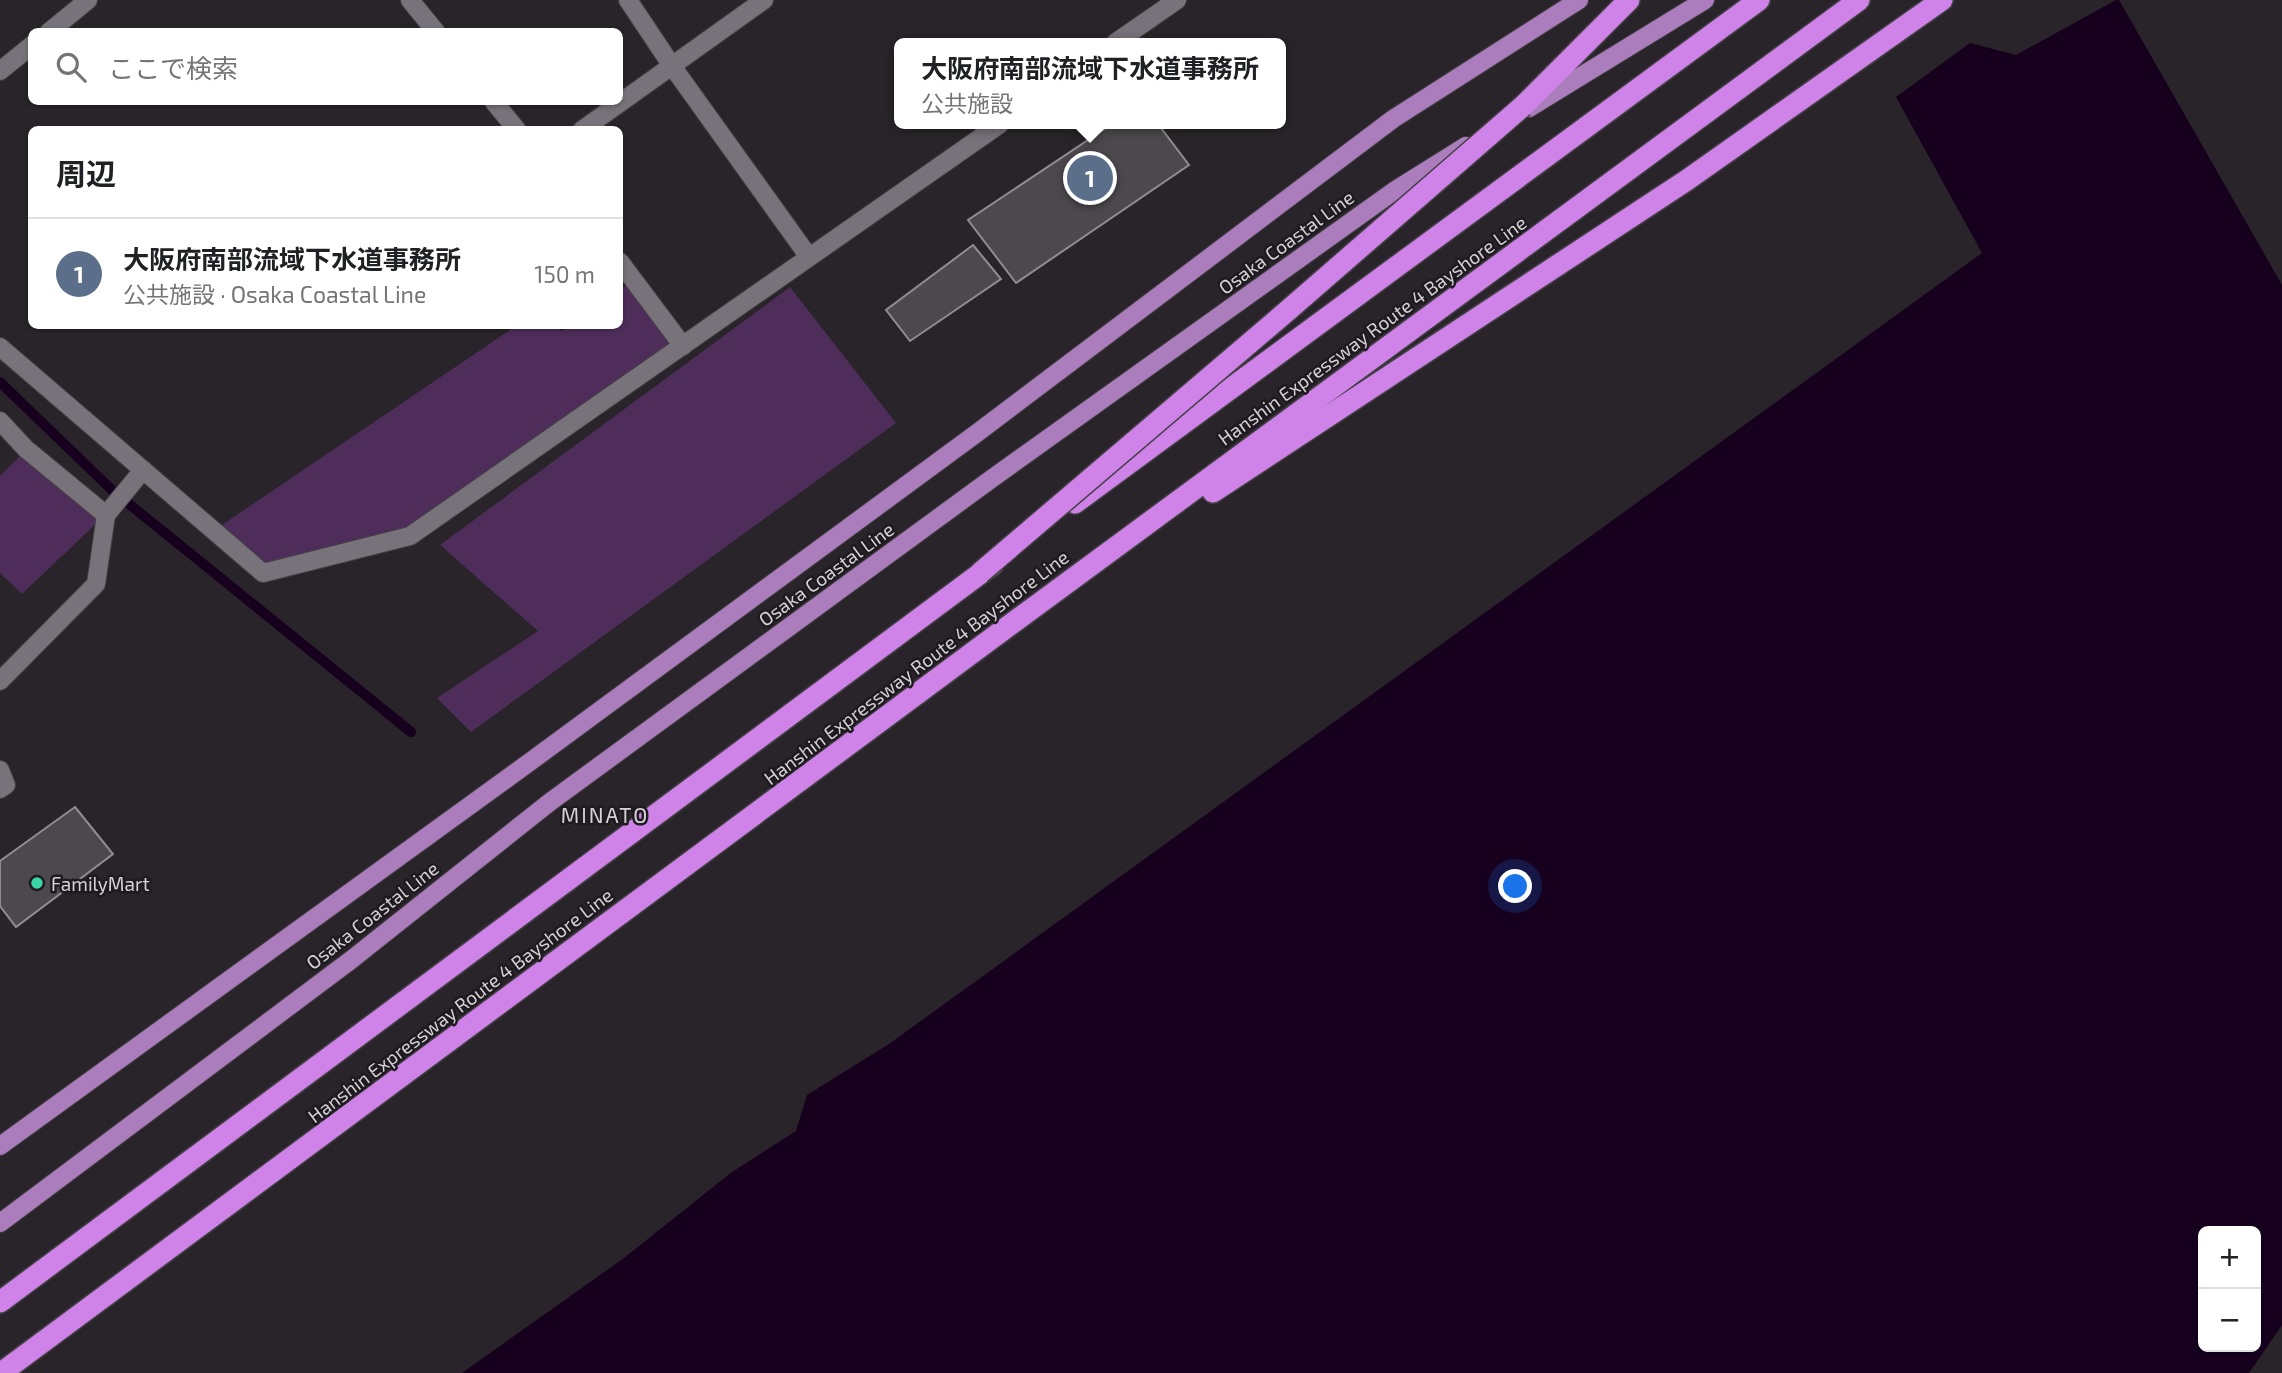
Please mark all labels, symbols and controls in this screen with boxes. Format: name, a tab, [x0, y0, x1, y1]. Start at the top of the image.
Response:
search box	[28, 28, 623, 105]
popup	[894, 38, 1286, 129]
icon: search	[52, 48, 90, 86]
text: ここで検索	[108, 52, 238, 83]
text: 大阪府南部流域下水道事務所	[921, 52, 1259, 83]
text: 公共施設	[921, 89, 1013, 117]
pin: 1	[1067, 152, 1113, 204]
text: 周辺	[56, 155, 116, 191]
street label: Osaka Coastal Line	[1214, 185, 1358, 299]
street label: Hanshin Expressway Route 4 Bayshore Line	[1213, 210, 1531, 450]
text: 大阪府南部流域下水道事務所	[123, 243, 461, 274]
text: 1	[74, 260, 84, 288]
text: 150 m	[534, 260, 595, 288]
text: 公共施設 · Osaka Coastal Line	[123, 280, 426, 308]
street label: Osaka Coastal Line	[754, 517, 898, 631]
street label: Hanshin Expressway Route 4 Bayshore Line	[759, 545, 1073, 789]
district label: MINATO	[561, 802, 649, 827]
street label: Osaka Coastal Line	[301, 856, 443, 974]
your location	[1498, 869, 1532, 903]
place label: FamilyMart	[51, 872, 150, 895]
marker: FamilyMart	[29, 875, 45, 891]
street label: Hanshin Expressway Route 4 Bayshore Line	[303, 883, 617, 1127]
map controls	[2198, 1226, 2261, 1352]
button: +	[2198, 1226, 2261, 1289]
button: −	[2198, 1289, 2261, 1352]

